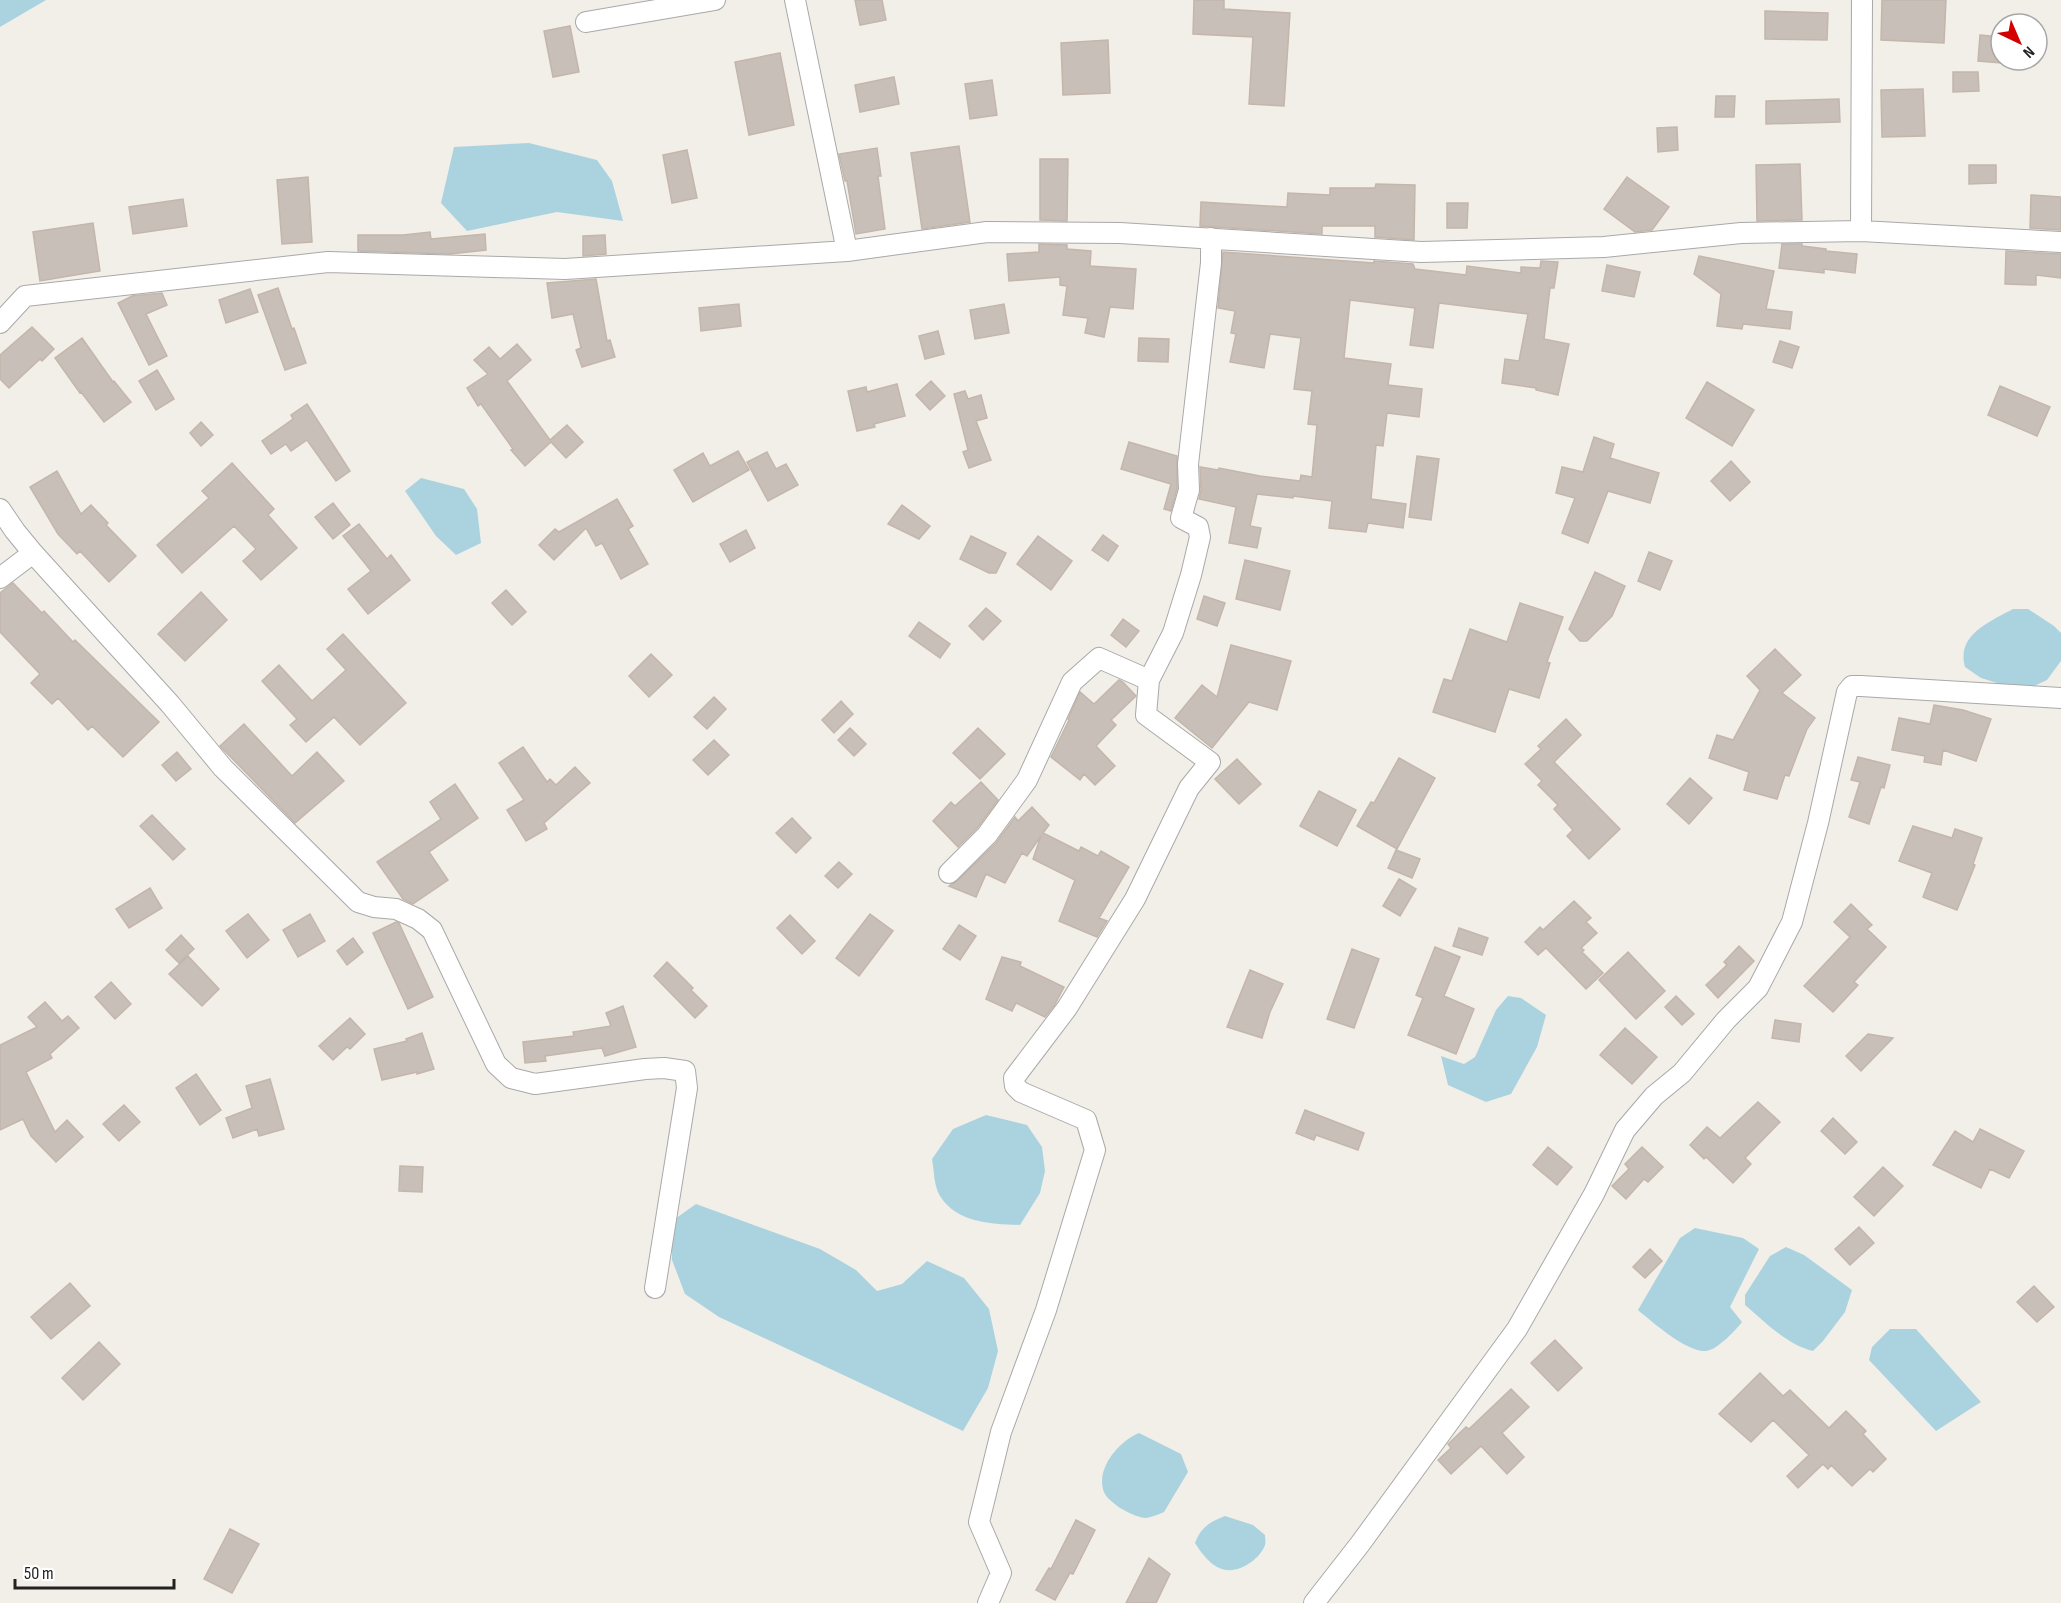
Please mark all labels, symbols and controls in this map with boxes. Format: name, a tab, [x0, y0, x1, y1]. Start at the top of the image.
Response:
north arrow	[1989, 12, 2049, 72]
text: N	[2019, 42, 2038, 62]
scale bar	[15, 1552, 174, 1590]
text: 50 m	[24, 1563, 54, 1584]

